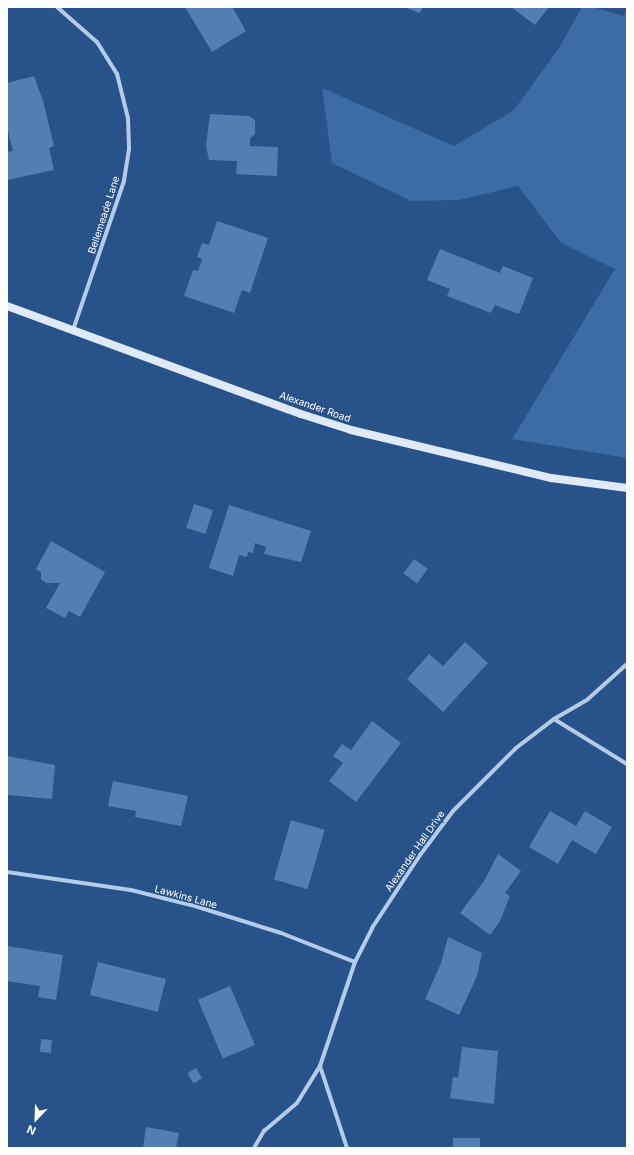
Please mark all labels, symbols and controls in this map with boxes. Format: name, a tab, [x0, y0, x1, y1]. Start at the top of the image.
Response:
street label: Bellemeade Lane	[86, 175, 122, 255]
street label: Alexander Road	[278, 389, 352, 425]
street label: Alexander Hall Drive	[383, 808, 447, 894]
street label: Lawkins Lane	[153, 883, 219, 911]
north arrow	[16, 1099, 56, 1139]
text: N	[25, 1122, 38, 1138]

